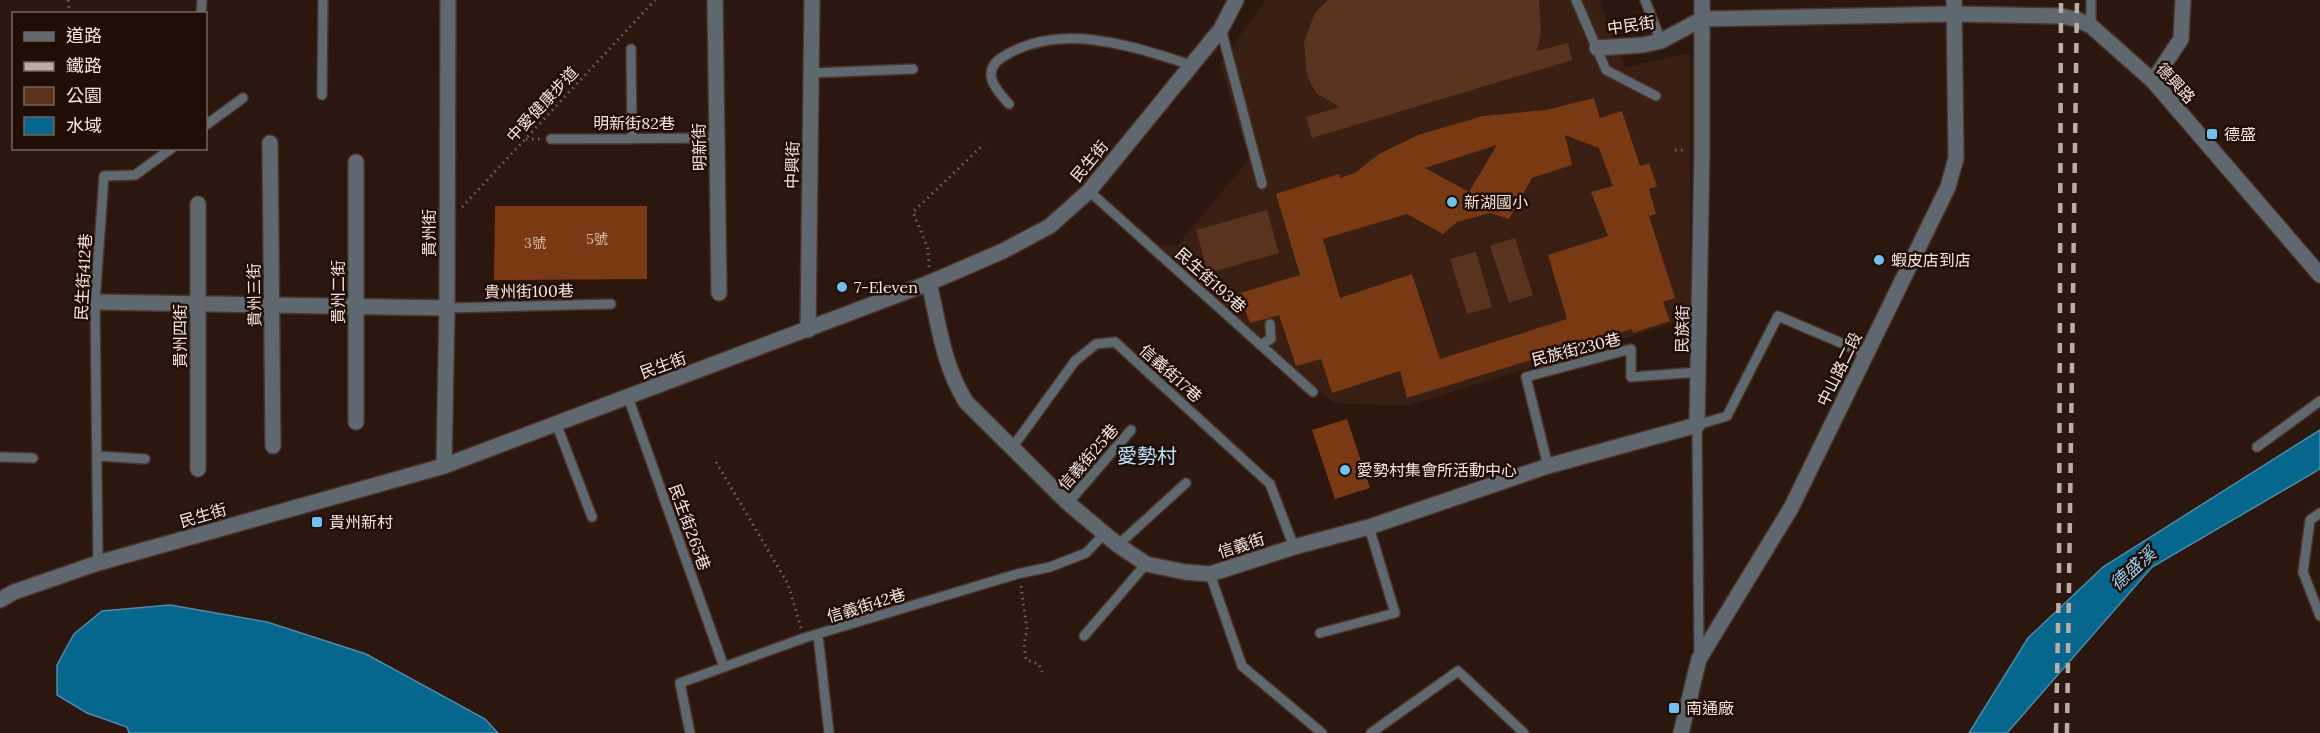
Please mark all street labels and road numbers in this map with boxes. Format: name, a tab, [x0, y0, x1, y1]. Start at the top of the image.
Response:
street label: 中民街	[1606, 12, 1656, 38]
street label: 德興路	[2152, 59, 2200, 107]
street label: 中愛健康步道	[502, 62, 582, 146]
street label: 明新街82巷	[593, 113, 675, 133]
street label: 明新街	[689, 123, 709, 171]
street label: 民生街	[1066, 136, 1112, 186]
street label: 中興街	[782, 141, 802, 189]
street label: 貴州街	[419, 209, 439, 257]
street label: 民生街412巷	[71, 233, 95, 321]
street label: 民生街193巷	[1172, 243, 1250, 317]
street label: 貴州二街	[328, 260, 348, 324]
street label: 貴州三街	[243, 263, 265, 327]
street label: 貴州街100巷	[484, 280, 574, 302]
street label: 貴州四街	[170, 304, 190, 368]
street label: 民族街	[1672, 305, 1692, 353]
street label: 民族街230巷	[1529, 328, 1623, 370]
street label: 中山路二段	[1812, 329, 1866, 409]
street label: 信義街17巷	[1136, 340, 1206, 406]
street label: 民生街	[637, 347, 689, 383]
street label: 信義街25巷	[1054, 420, 1122, 494]
street label: 民生街265巷	[665, 481, 715, 573]
street label: 民生街	[177, 499, 229, 531]
street label: 信義街	[1215, 528, 1267, 562]
street label: 信義街42巷	[824, 584, 908, 626]

